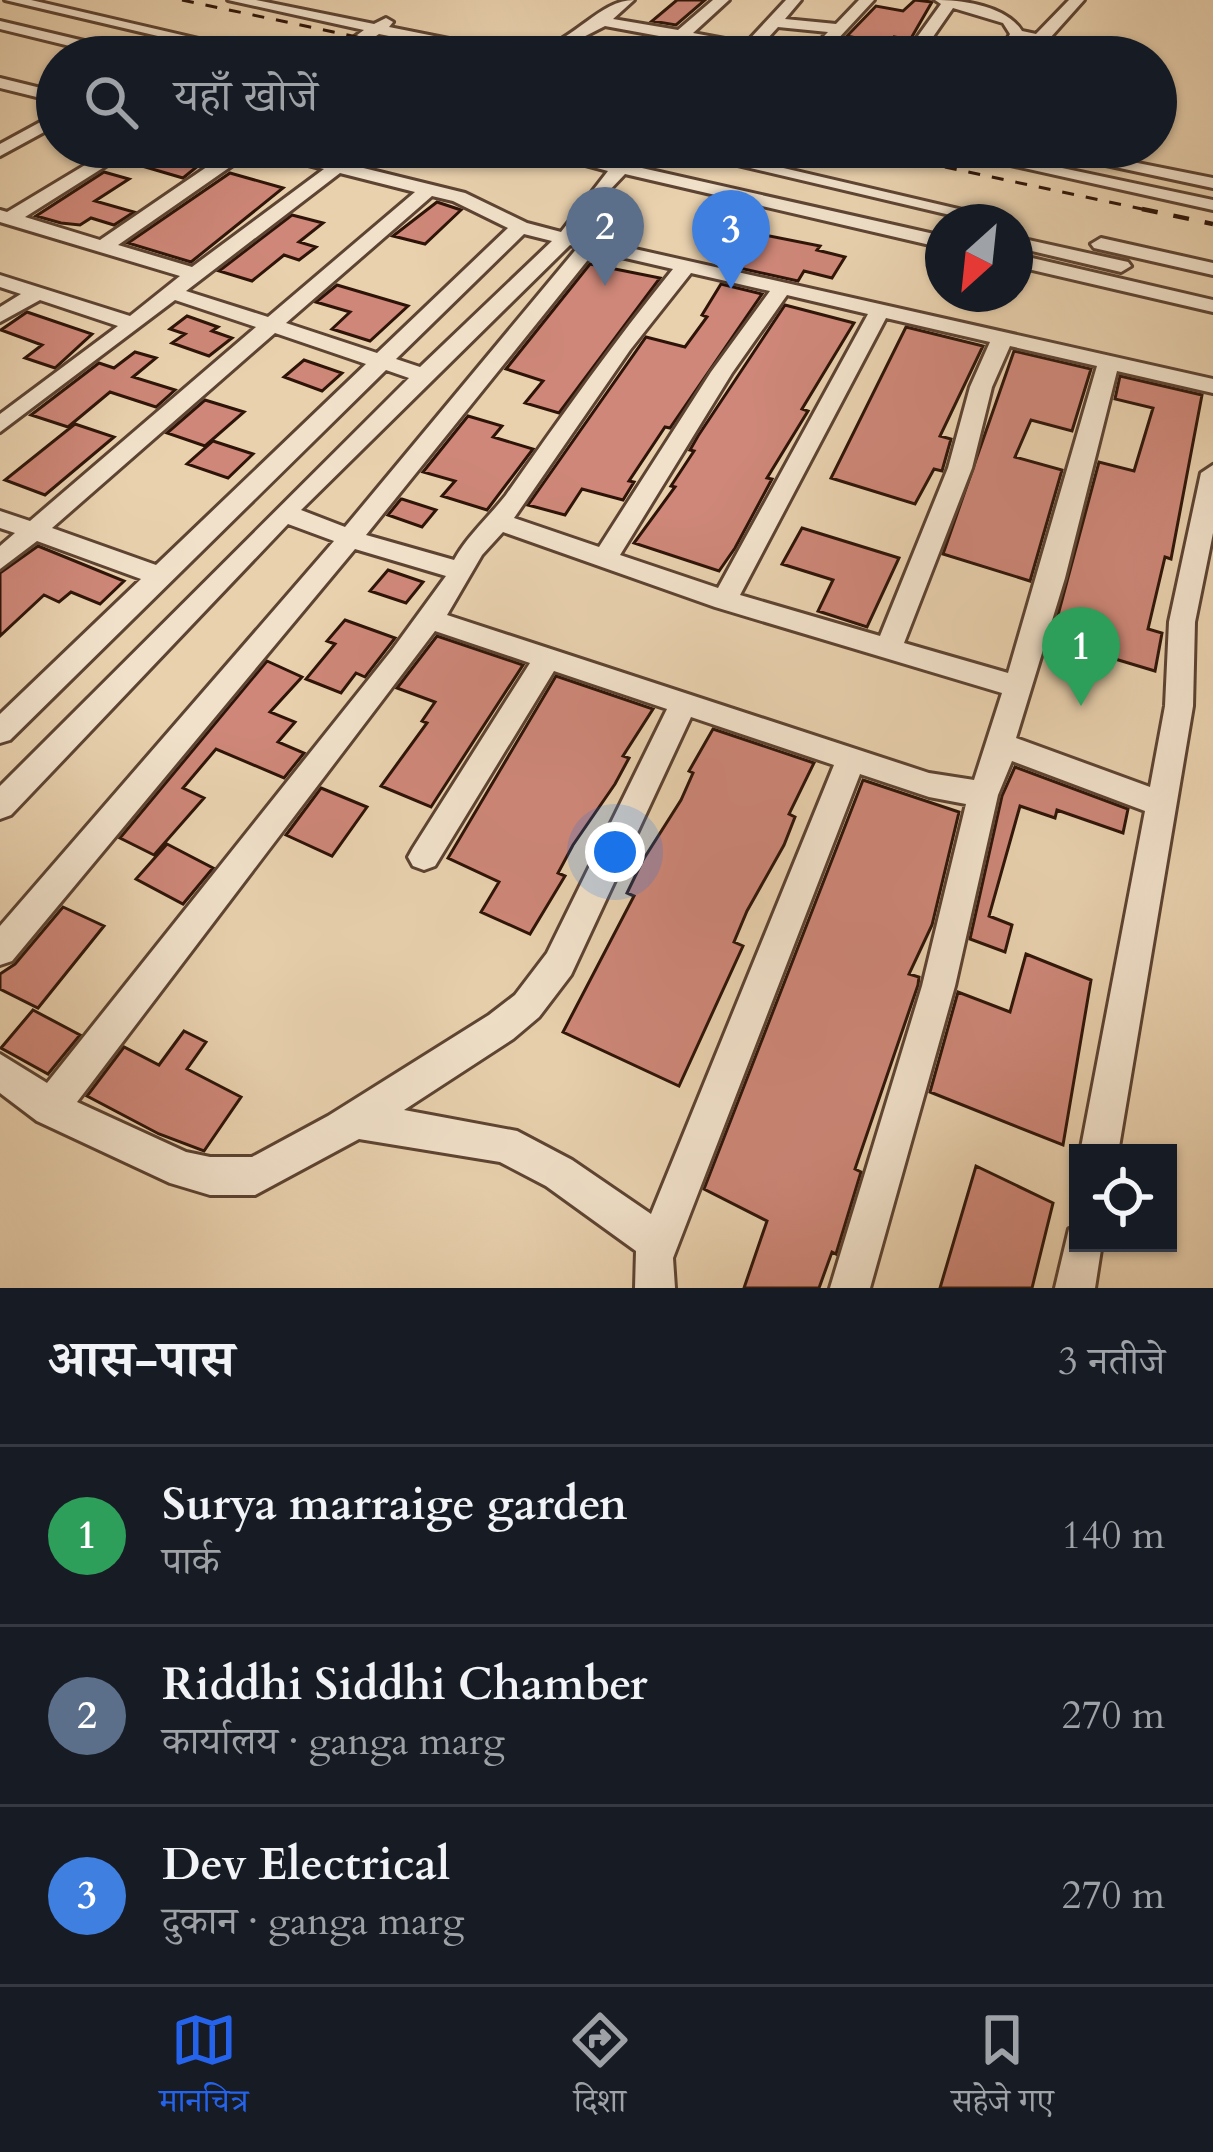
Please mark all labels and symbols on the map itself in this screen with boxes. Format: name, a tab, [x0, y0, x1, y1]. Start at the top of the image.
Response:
pin: 2	[566, 187, 644, 286]
pin: 3	[692, 190, 770, 289]
north arrow	[925, 204, 1033, 312]
pin: 1	[1042, 607, 1120, 706]
your location	[585, 822, 645, 882]

